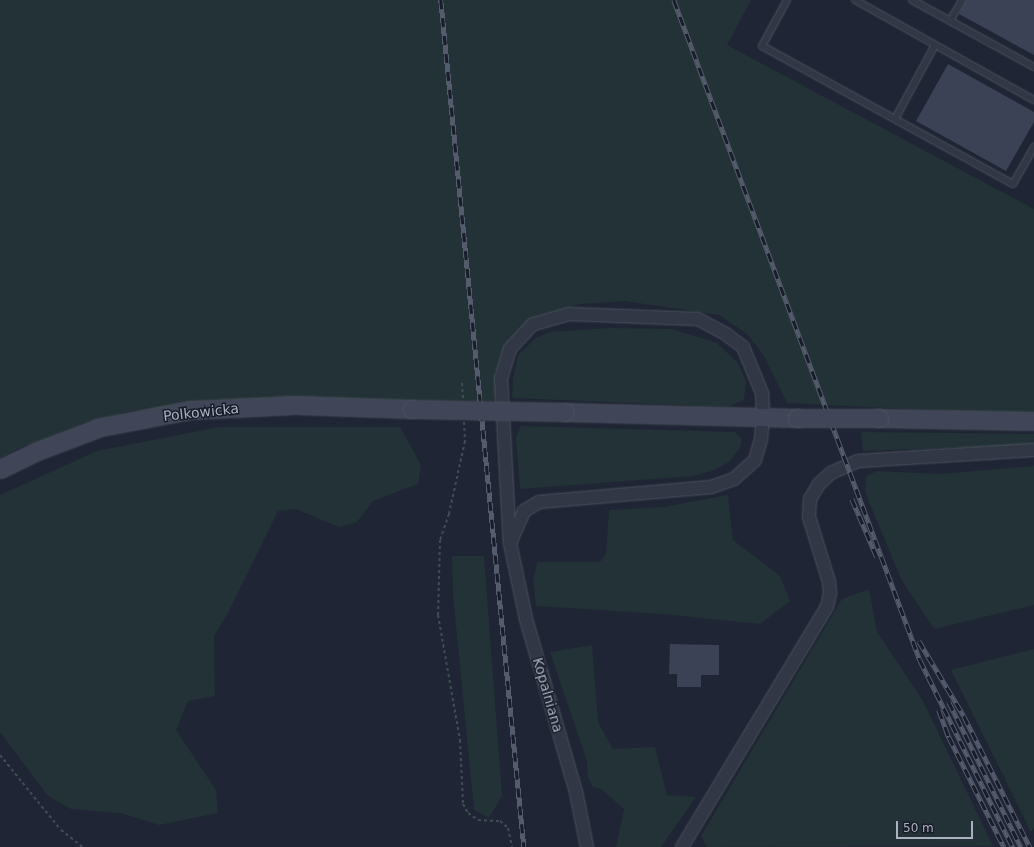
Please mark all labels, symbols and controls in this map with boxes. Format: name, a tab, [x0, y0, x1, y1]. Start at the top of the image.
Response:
street label: Polkowicka	[162, 400, 240, 424]
street label: Kopalniana	[529, 656, 567, 734]
scale bar	[898, 813, 975, 839]
text: 50 m	[903, 821, 934, 835]

